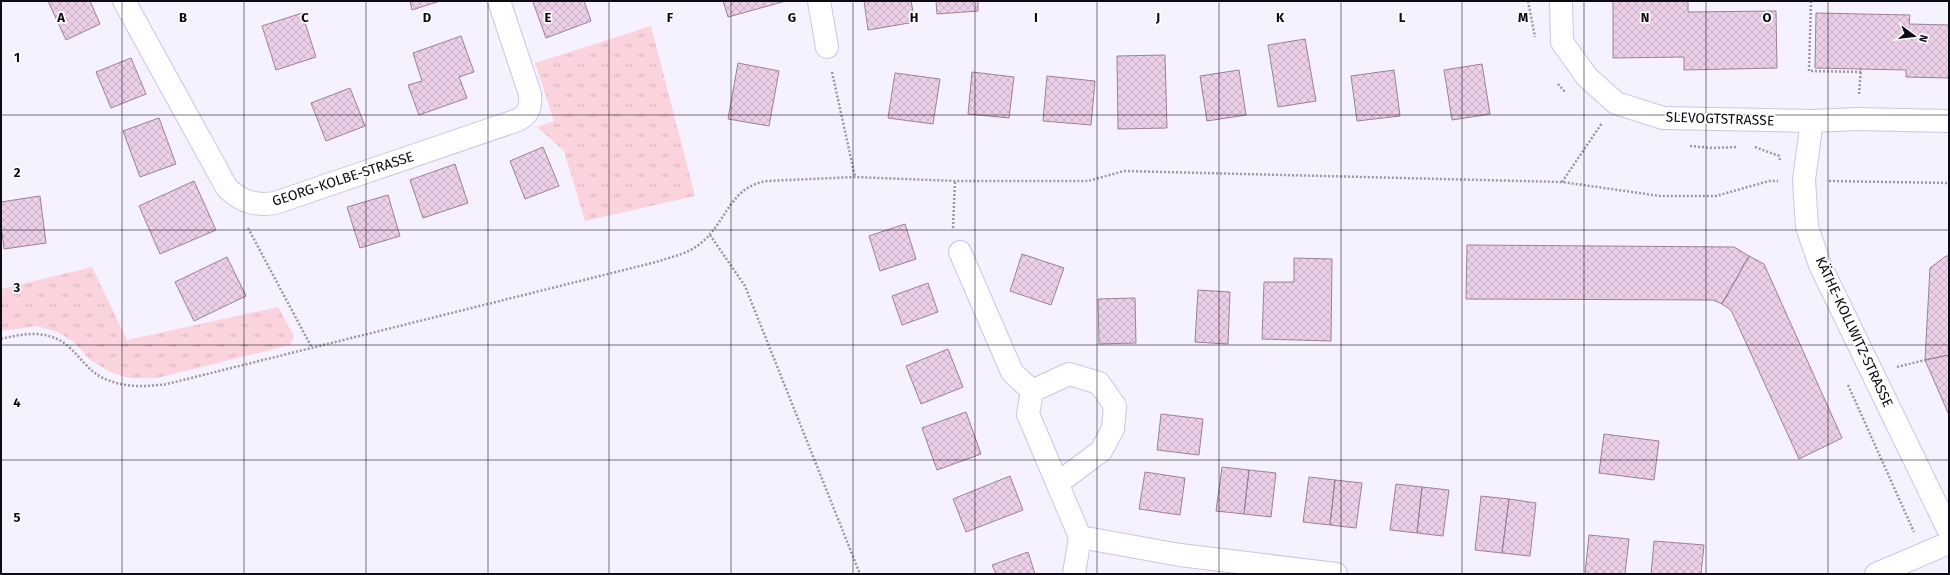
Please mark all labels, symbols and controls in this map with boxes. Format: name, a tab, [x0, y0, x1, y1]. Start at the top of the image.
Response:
text: A	[56, 10, 65, 25]
text: B	[179, 10, 187, 25]
text: C	[301, 10, 309, 25]
text: D	[423, 10, 432, 25]
text: E	[545, 10, 552, 25]
text: F	[667, 10, 674, 25]
text: G	[788, 10, 796, 25]
text: H	[910, 10, 918, 25]
text: I	[1034, 10, 1038, 25]
text: J	[1155, 10, 1160, 25]
text: K	[1276, 10, 1285, 25]
text: L	[1399, 10, 1406, 25]
text: M	[1518, 10, 1528, 25]
text: N	[1641, 10, 1649, 25]
text: O	[1763, 10, 1772, 25]
north arrow	[1894, 16, 1934, 56]
text: N	[1916, 33, 1930, 44]
text: 1	[14, 50, 20, 65]
street label: SLEVOGTSTRASSE	[1665, 109, 1775, 129]
street label: GEORG-KOLBE-STRASSE	[270, 148, 416, 210]
text: 2	[14, 165, 21, 180]
street label: KÄTHE-KOLLWITZ-STRASSE	[1812, 254, 1896, 410]
text: 3	[13, 280, 21, 295]
text: 4	[13, 395, 21, 410]
text: 5	[14, 510, 21, 525]

